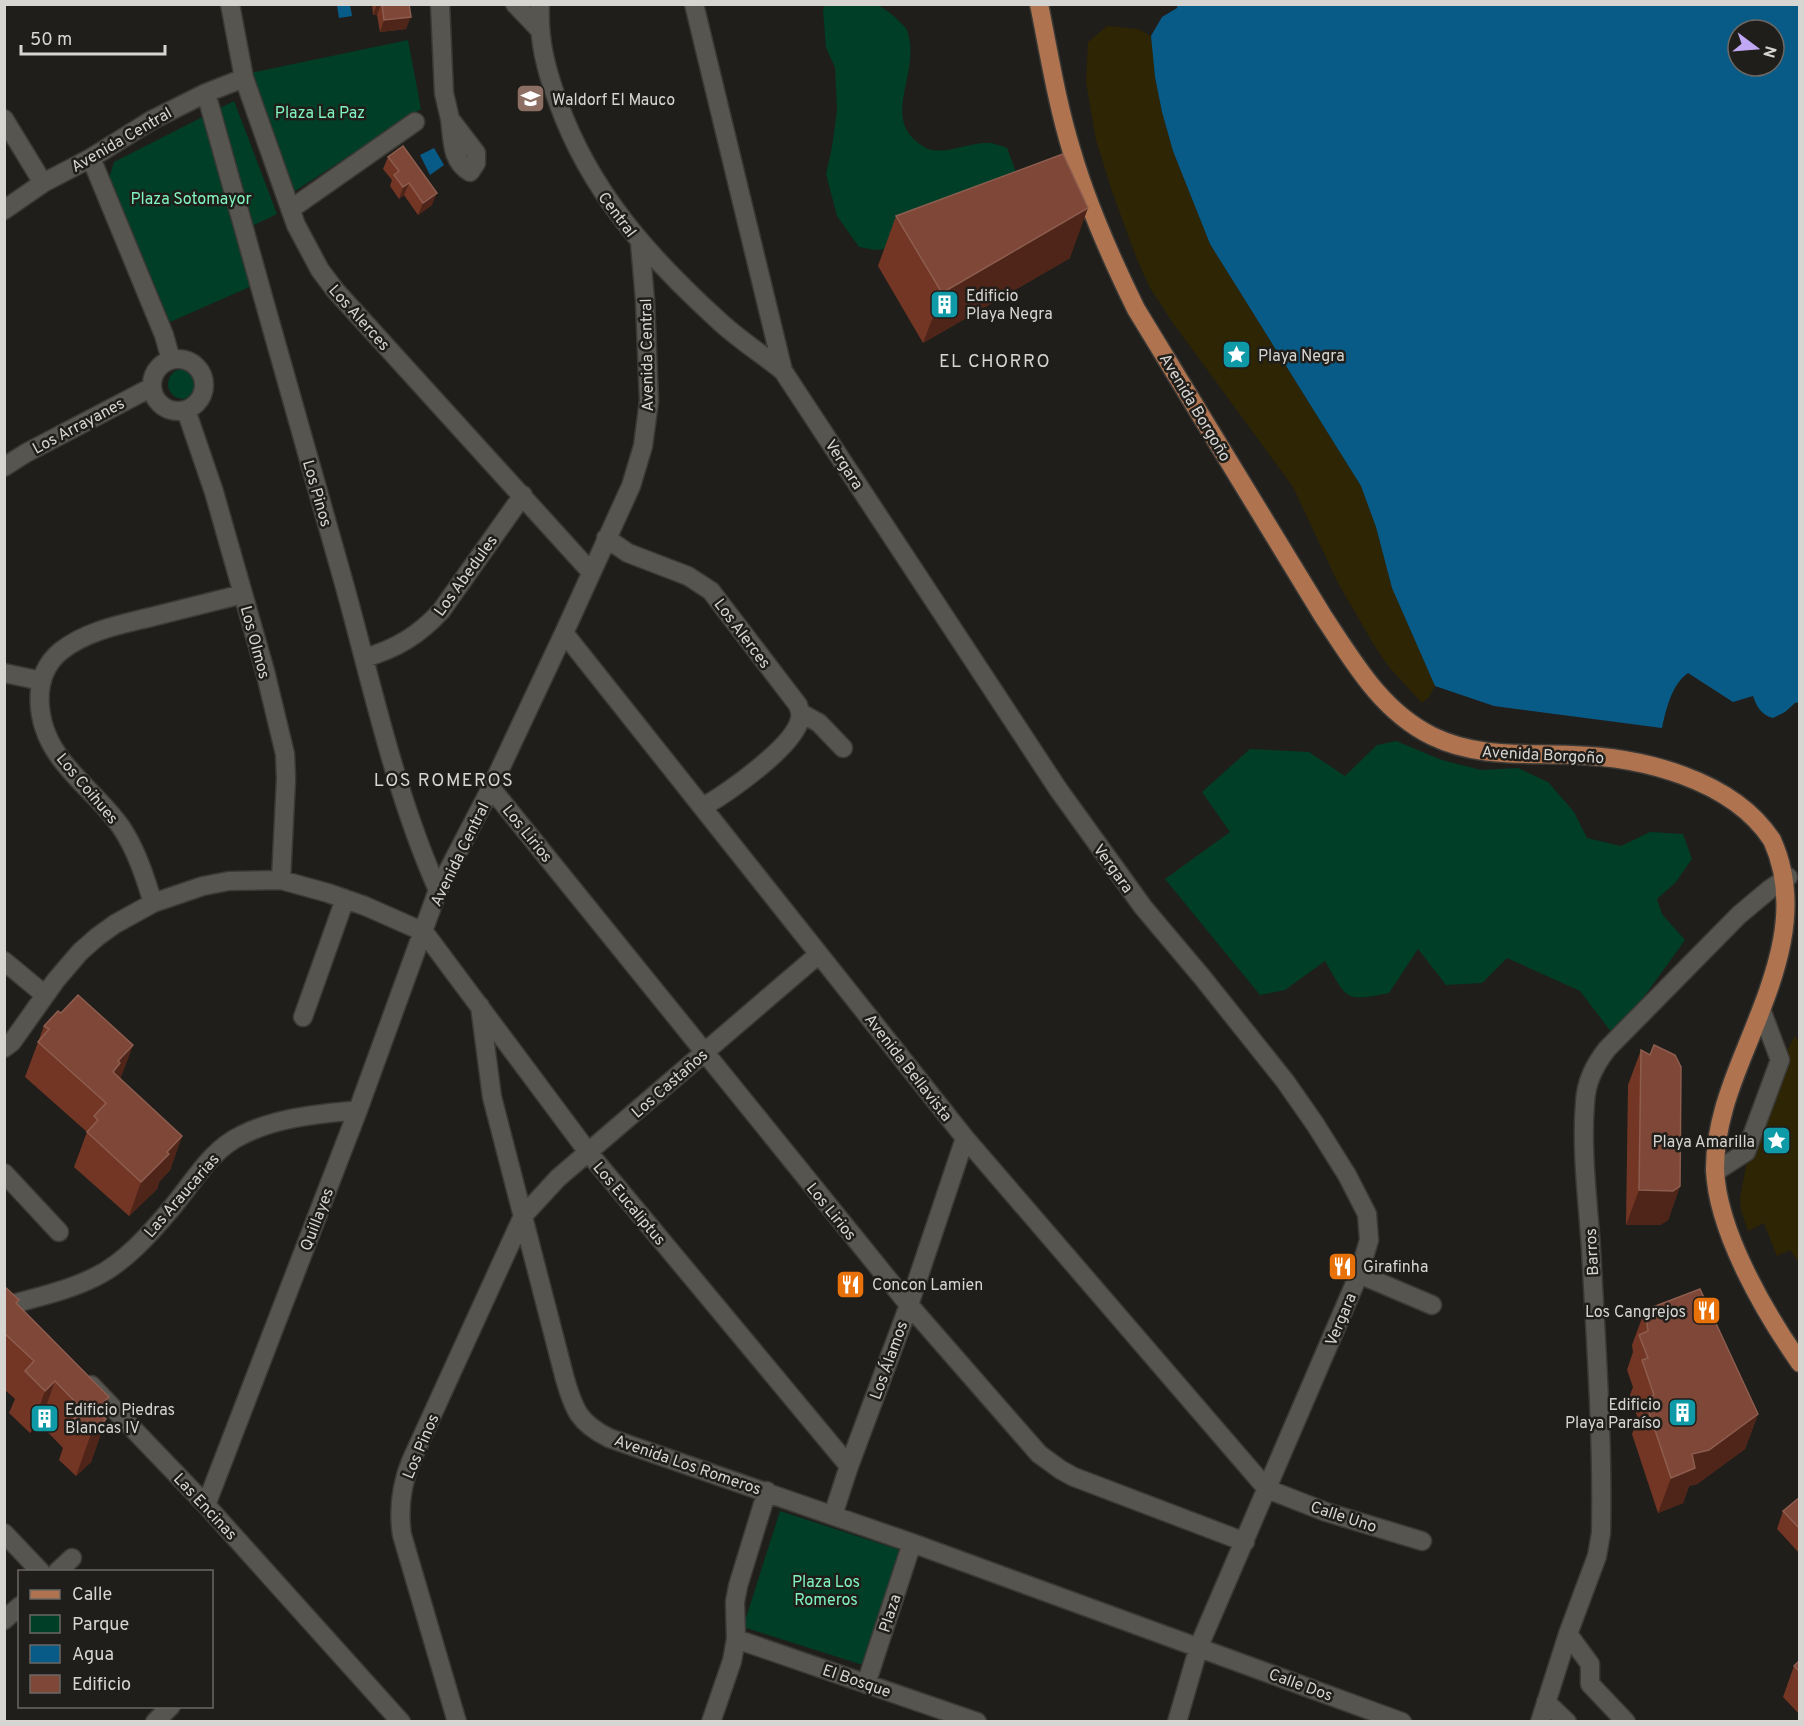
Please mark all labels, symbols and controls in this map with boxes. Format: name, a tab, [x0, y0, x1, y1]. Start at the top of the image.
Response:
scale bar	[21, 18, 165, 56]
north arrow	[1726, 18, 1786, 78]
text: 50 m	[30, 29, 72, 52]
text: N	[1757, 43, 1780, 60]
school or university icon: Waldorf El Mauco	[515, 83, 547, 115]
place label: Waldorf El Mauco	[552, 91, 675, 111]
street label: Avenida Central	[68, 104, 176, 178]
park label: Plaza La Paz	[275, 104, 365, 124]
street label: Central	[593, 188, 640, 242]
park label: Plaza Sotomayor	[130, 190, 252, 210]
street label: Los Alerces	[324, 281, 393, 356]
place label: Edificio Playa Negra	[966, 287, 1053, 325]
building icon: Edificio Playa Negra	[929, 288, 961, 320]
street label: Avenida Central	[637, 298, 659, 412]
place icon: Playa Negra	[1221, 339, 1253, 371]
place label: Playa Negra	[1258, 347, 1345, 367]
street label: Avenida Borgoño	[1154, 350, 1234, 466]
district label: EL CHORRO	[939, 351, 1051, 374]
street label: Los Arrayanes	[29, 394, 128, 459]
street label: Vergara	[820, 436, 867, 494]
street label: Los Pinos	[297, 458, 335, 529]
street label: Los Abedules	[430, 532, 503, 621]
street label: Los Alerces	[709, 595, 774, 673]
street label: Los Olmos	[235, 604, 273, 681]
street label: Avenida Borgoño	[1481, 743, 1605, 769]
street label: Los Coihues	[51, 750, 122, 829]
district label: LOS ROMEROS	[374, 770, 514, 793]
street label: Avenida Central	[427, 800, 495, 910]
street label: Los Lirios	[497, 801, 556, 867]
street label: Vergara	[1088, 841, 1137, 898]
street label: Avenida Bellavista	[859, 1010, 956, 1126]
street label: Los Castaños	[628, 1046, 713, 1123]
place icon: Playa Amarilla	[1760, 1125, 1792, 1157]
place label: Playa Amarilla	[1653, 1133, 1755, 1153]
street label: Las Araucarias	[141, 1150, 224, 1242]
street label: Los Eucaliptus	[588, 1158, 669, 1250]
street label: Los Lirios	[801, 1179, 860, 1245]
street label: Quillayes	[297, 1185, 339, 1254]
street label: Barros	[1582, 1228, 1604, 1276]
restaurant icon: Girafinha	[1326, 1250, 1358, 1282]
place label: Girafinha	[1363, 1258, 1428, 1278]
restaurant icon: Concon Lamien	[835, 1268, 867, 1300]
place label: Concon Lamien	[872, 1276, 983, 1296]
street label: Vergara	[1322, 1290, 1362, 1349]
restaurant icon: Los Cangrejos	[1691, 1295, 1723, 1327]
place label: Los Cangrejos	[1585, 1303, 1686, 1323]
street label: Los Álamos	[865, 1318, 913, 1403]
place label: Edificio Playa Paraíso	[1565, 1396, 1661, 1434]
building icon: Edificio Playa Paraíso	[1666, 1397, 1698, 1429]
place label: Edificio Piedras Blancas IV	[65, 1401, 175, 1439]
building icon: Edificio Piedras Blancas IV	[28, 1402, 60, 1434]
street label: Los Pinos	[399, 1411, 444, 1482]
street label: Avenida Los Romeros	[611, 1431, 763, 1500]
street label: Las Encinas	[168, 1470, 241, 1545]
street label: Calle Uno	[1308, 1498, 1379, 1538]
legend	[18, 1570, 213, 1708]
park label: Plaza Los Romeros	[792, 1573, 860, 1611]
text: Calle	[72, 1584, 112, 1607]
street label: Plaza	[875, 1592, 906, 1635]
text: Parque	[72, 1614, 129, 1637]
text: Agua	[72, 1644, 114, 1667]
street label: El Bosque	[820, 1661, 893, 1703]
street label: Calle Dos	[1266, 1665, 1335, 1707]
text: Edificio	[72, 1674, 131, 1697]

